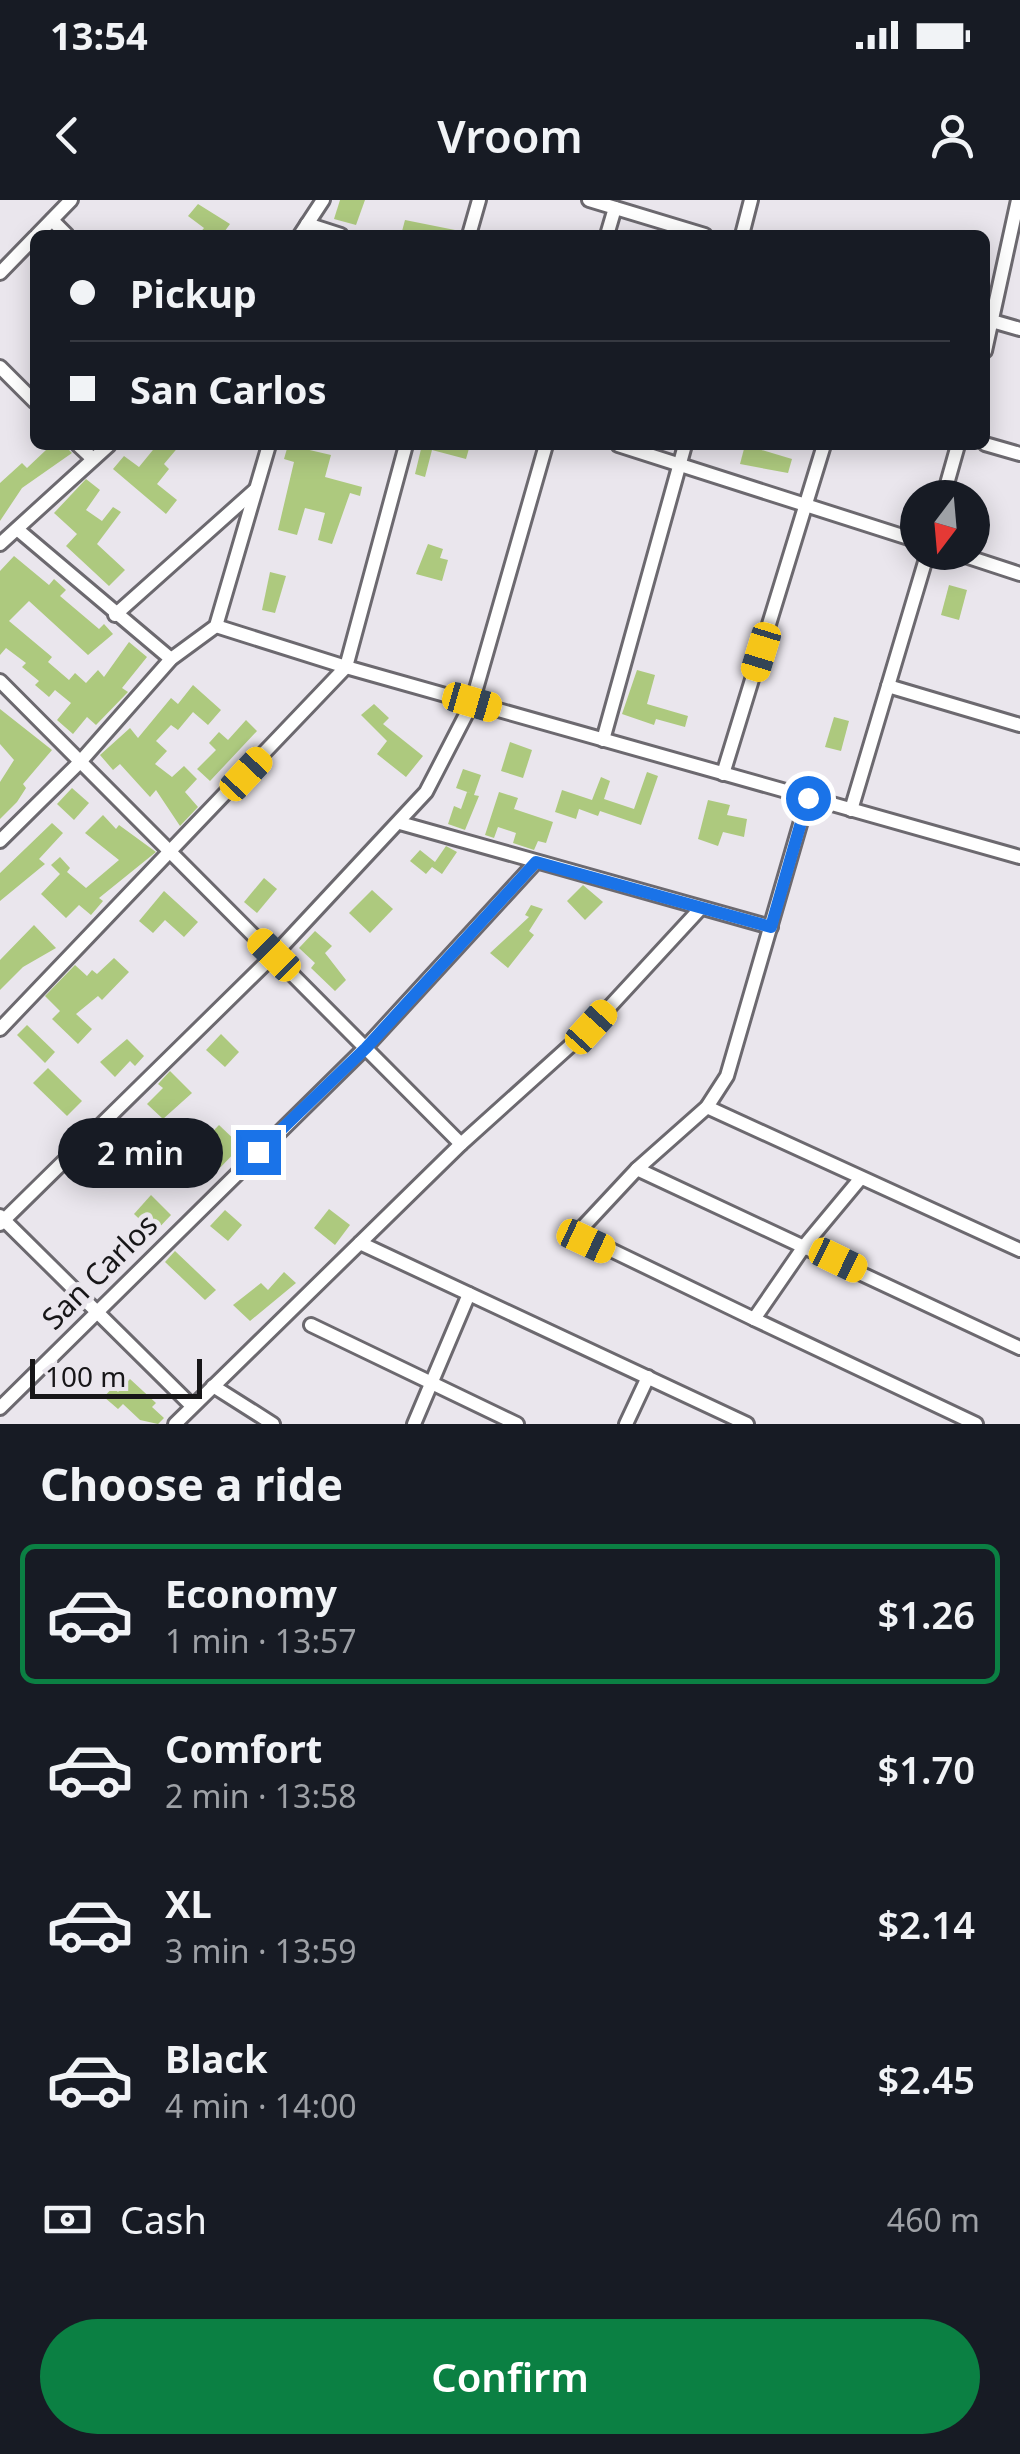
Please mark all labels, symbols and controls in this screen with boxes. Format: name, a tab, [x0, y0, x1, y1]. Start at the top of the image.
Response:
text: 13:54	[50, 9, 148, 61]
text: Vroom	[437, 105, 583, 166]
icon: back	[40, 108, 95, 163]
icon: person	[925, 108, 980, 163]
text: Pickup	[130, 267, 257, 319]
text: San Carlos	[130, 363, 327, 415]
north arrow	[900, 480, 990, 570]
map controls	[900, 480, 990, 570]
car	[738, 619, 784, 685]
car	[439, 679, 505, 725]
car	[215, 742, 277, 806]
route start	[786, 776, 831, 821]
car	[242, 923, 306, 987]
car	[560, 995, 622, 1059]
callout: 2 min	[58, 1117, 223, 1187]
route end	[236, 1130, 281, 1175]
text: 2 min	[97, 1131, 184, 1174]
street label: San Carlos	[32, 1204, 166, 1338]
car	[552, 1215, 620, 1267]
car	[804, 1233, 872, 1287]
scale bar	[30, 1354, 202, 1398]
text: 100 m	[45, 1357, 127, 1395]
text: Choose a ride	[40, 1453, 343, 1514]
text: Economy	[165, 1567, 337, 1619]
icon: car	[45, 1569, 135, 1659]
text: $1.26	[878, 1588, 975, 1640]
text: 1 min · 13:57	[165, 1619, 357, 1662]
text: Comfort	[165, 1722, 322, 1774]
icon: car	[45, 1724, 135, 1814]
text: $1.70	[878, 1743, 975, 1795]
text: 2 min · 13:58	[165, 1774, 357, 1817]
text: XL	[165, 1877, 212, 1929]
icon: car	[45, 1879, 135, 1969]
text: $2.14	[878, 1898, 975, 1950]
text: 3 min · 13:59	[165, 1929, 357, 1972]
text: Black	[165, 2032, 268, 2084]
icon: car	[45, 2034, 135, 2124]
text: $2.45	[878, 2053, 975, 2105]
text: 4 min · 14:00	[165, 2084, 357, 2127]
icon: cash	[40, 2192, 95, 2247]
text: Cash	[120, 2193, 207, 2245]
text: 460 m	[887, 2198, 980, 2241]
button: Confirm	[40, 2319, 980, 2434]

